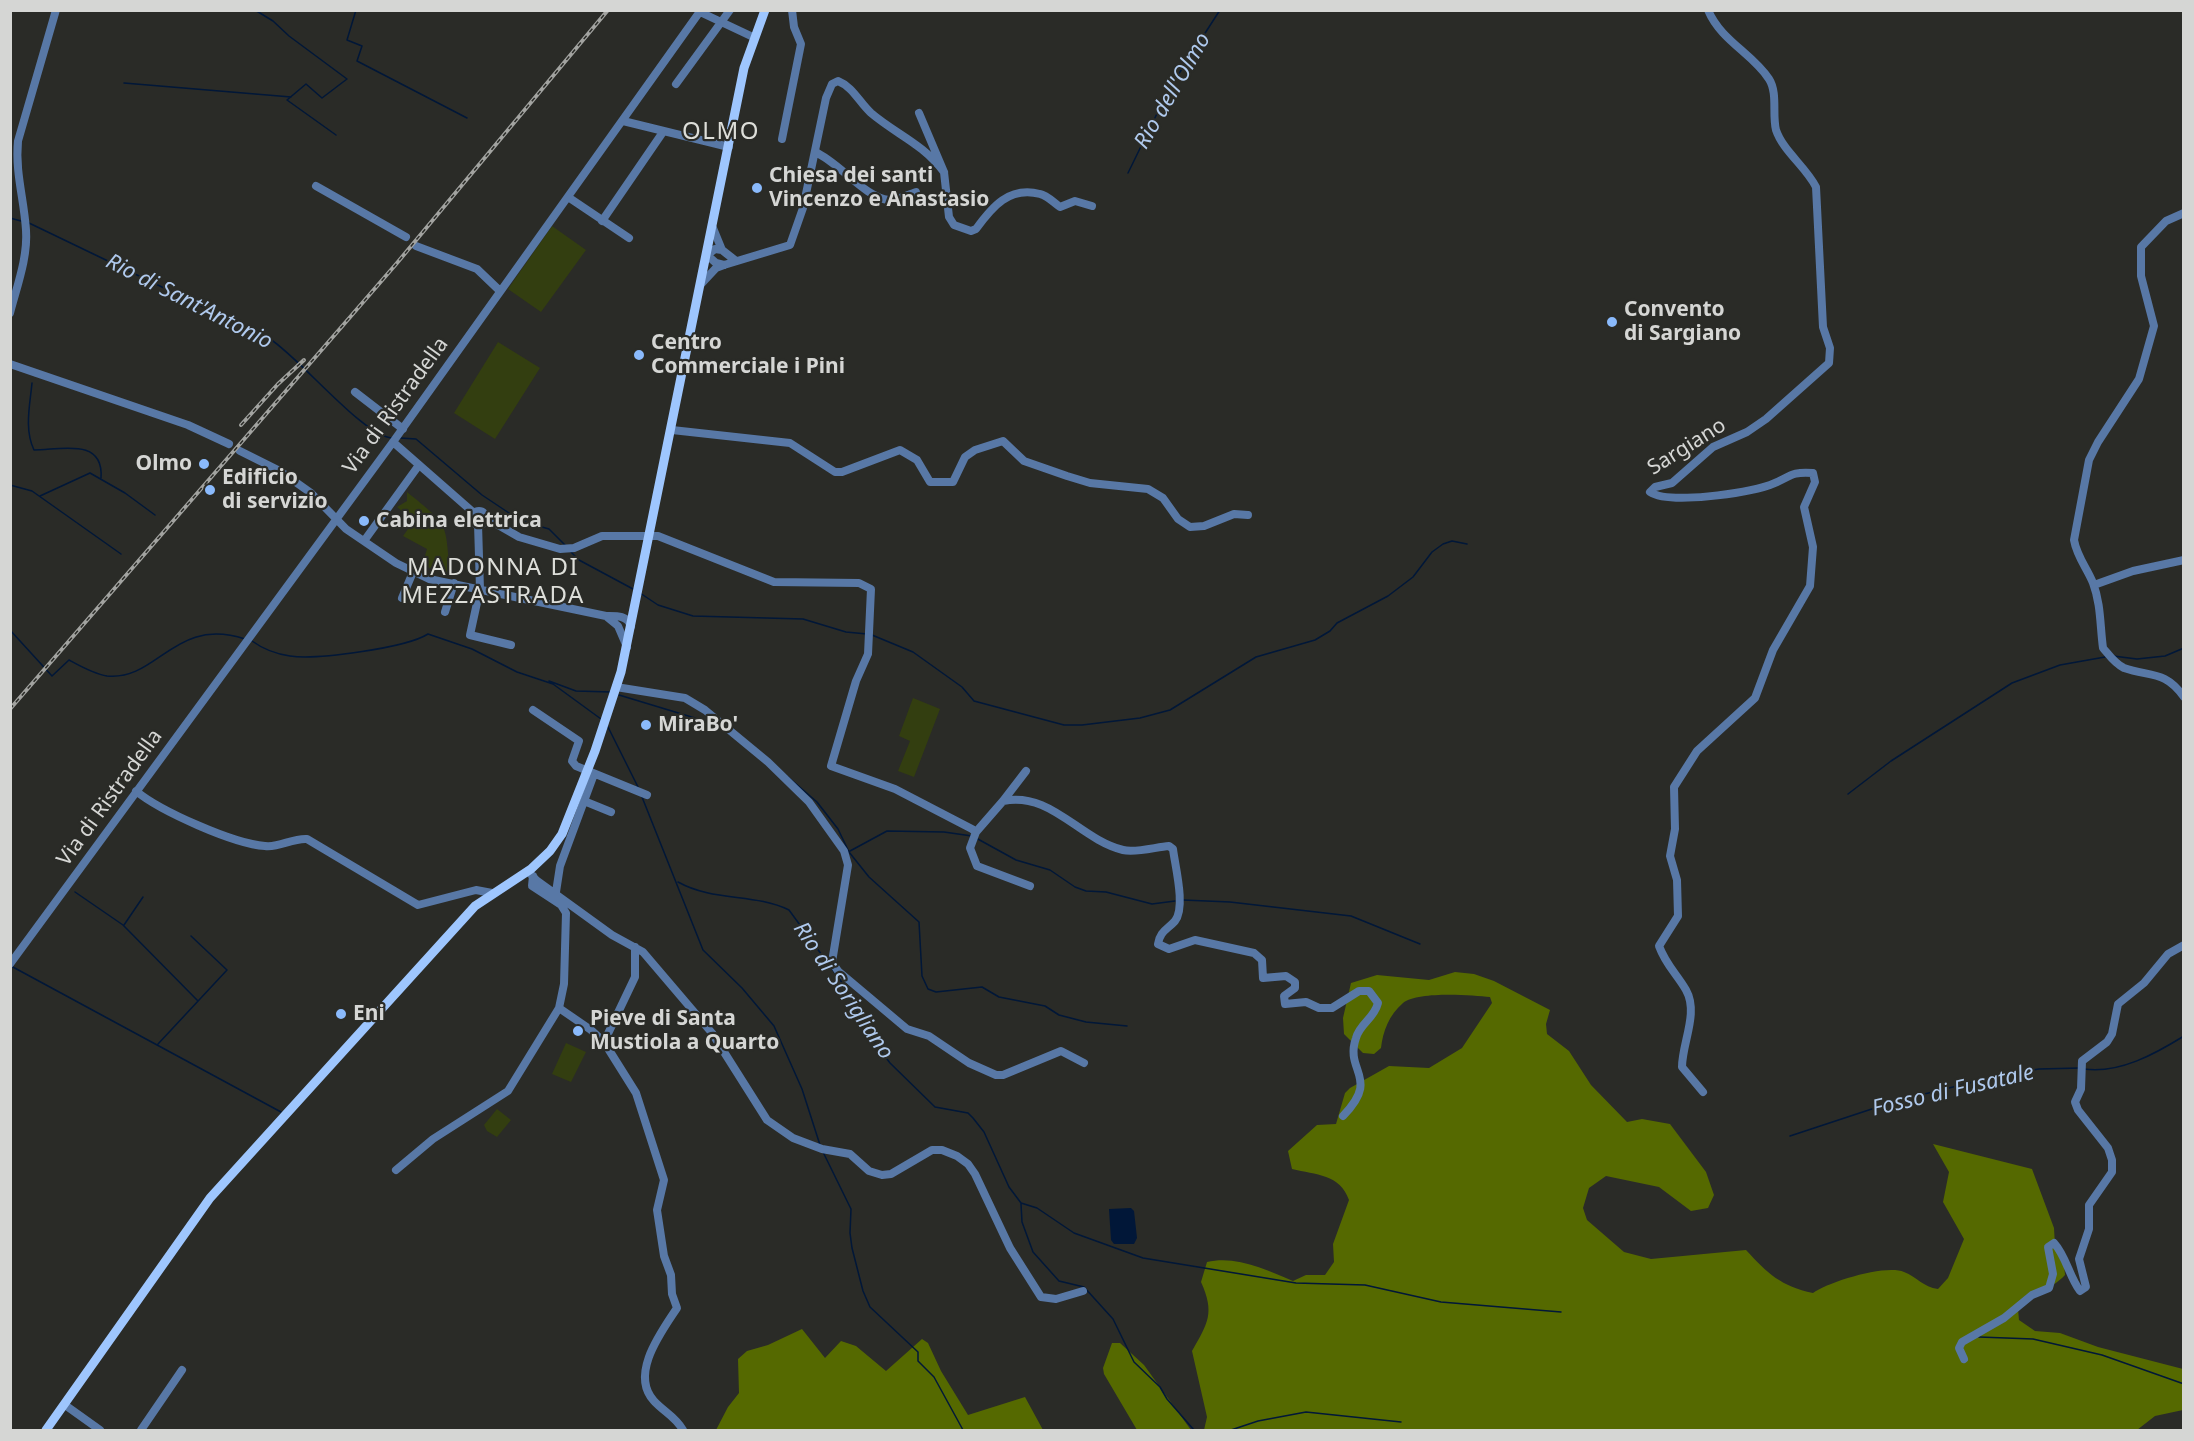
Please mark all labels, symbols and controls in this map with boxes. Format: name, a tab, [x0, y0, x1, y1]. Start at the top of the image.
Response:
water label: Rio dell'Olmo	[1129, 28, 1217, 154]
district label: OLMO	[682, 118, 760, 146]
place label: Chiesa dei santi Vincenzo e Anastasio	[769, 163, 989, 213]
marker: Chiesa dei santi Vincenzo e Anastasio	[750, 181, 764, 195]
water label: Rio di Sant'Antonio	[101, 249, 277, 355]
place label: Convento di Sargiano	[1624, 297, 1741, 347]
marker: Convento di Sargiano	[1605, 315, 1619, 329]
place label: Centro Commerciale i Pini	[651, 330, 845, 380]
street label: Via di Ristradella	[338, 333, 454, 479]
marker: Centro Commerciale i Pini	[632, 348, 646, 362]
street label: Sargiano	[1643, 413, 1731, 481]
place label: Olmo	[136, 451, 192, 477]
marker: Olmo	[197, 457, 211, 471]
place label: Edificio di servizio	[222, 465, 328, 515]
marker: Edificio di servizio	[203, 483, 217, 497]
place label: Cabina elettrica	[376, 508, 542, 534]
marker: Cabina elettrica	[357, 514, 371, 528]
district label: MADONNA DI MEZZASTRADA	[401, 554, 585, 610]
place label: MiraBo'	[658, 712, 738, 738]
marker: MiraBo'	[639, 718, 653, 732]
street label: Via di Ristradella	[52, 725, 168, 871]
water label: Rio di Sorigliano	[787, 917, 899, 1065]
place label: Eni	[353, 1001, 385, 1027]
place label: Pieve di Santa Mustiola a Quarto	[590, 1006, 779, 1056]
marker: Eni	[334, 1007, 348, 1021]
marker: Pieve di Santa Mustiola a Quarto	[571, 1024, 585, 1038]
water label: Fosso di Fusatale	[1869, 1059, 2037, 1123]

